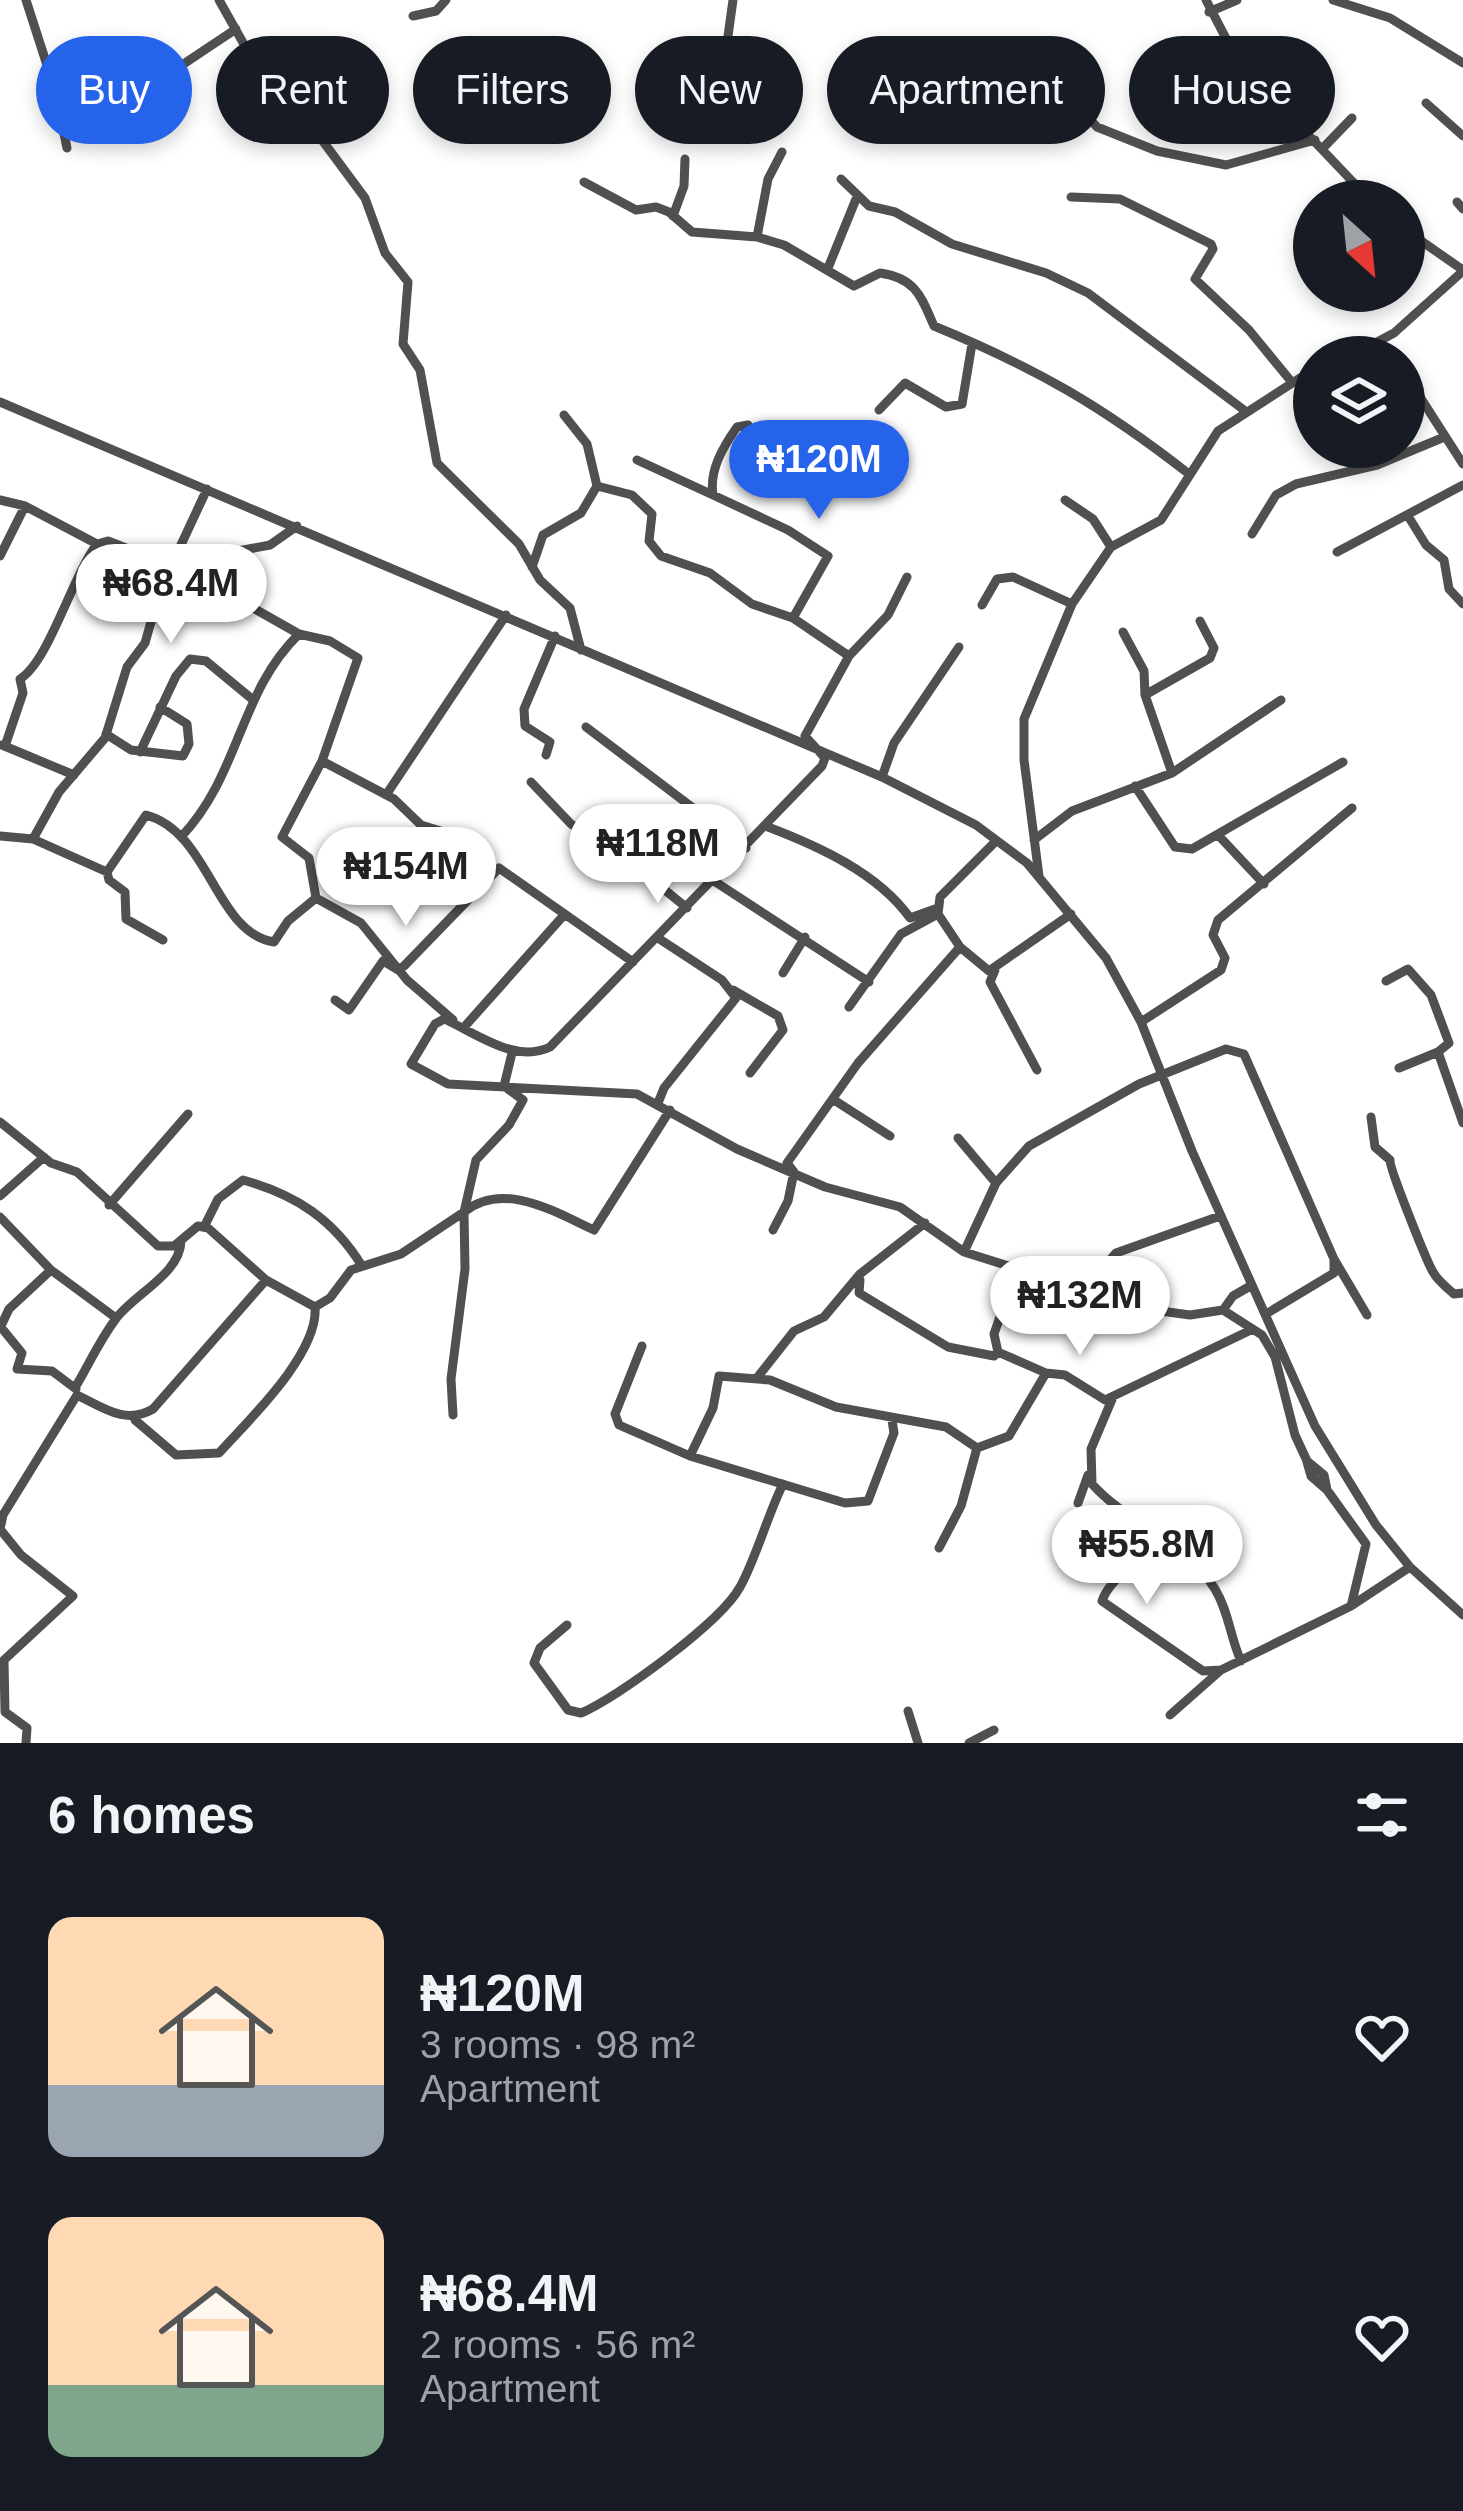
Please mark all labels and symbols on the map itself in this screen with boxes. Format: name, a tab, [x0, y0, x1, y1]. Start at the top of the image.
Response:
north arrow	[1293, 180, 1425, 312]
pin: ₦120M	[735, 420, 903, 522]
pin: ₦68.4M	[73, 544, 269, 646]
pin: ₦118M	[574, 804, 742, 906]
pin: ₦154M	[322, 827, 490, 929]
pin: ₦132M	[996, 1256, 1164, 1358]
pin: ₦55.8M	[1049, 1505, 1245, 1607]

